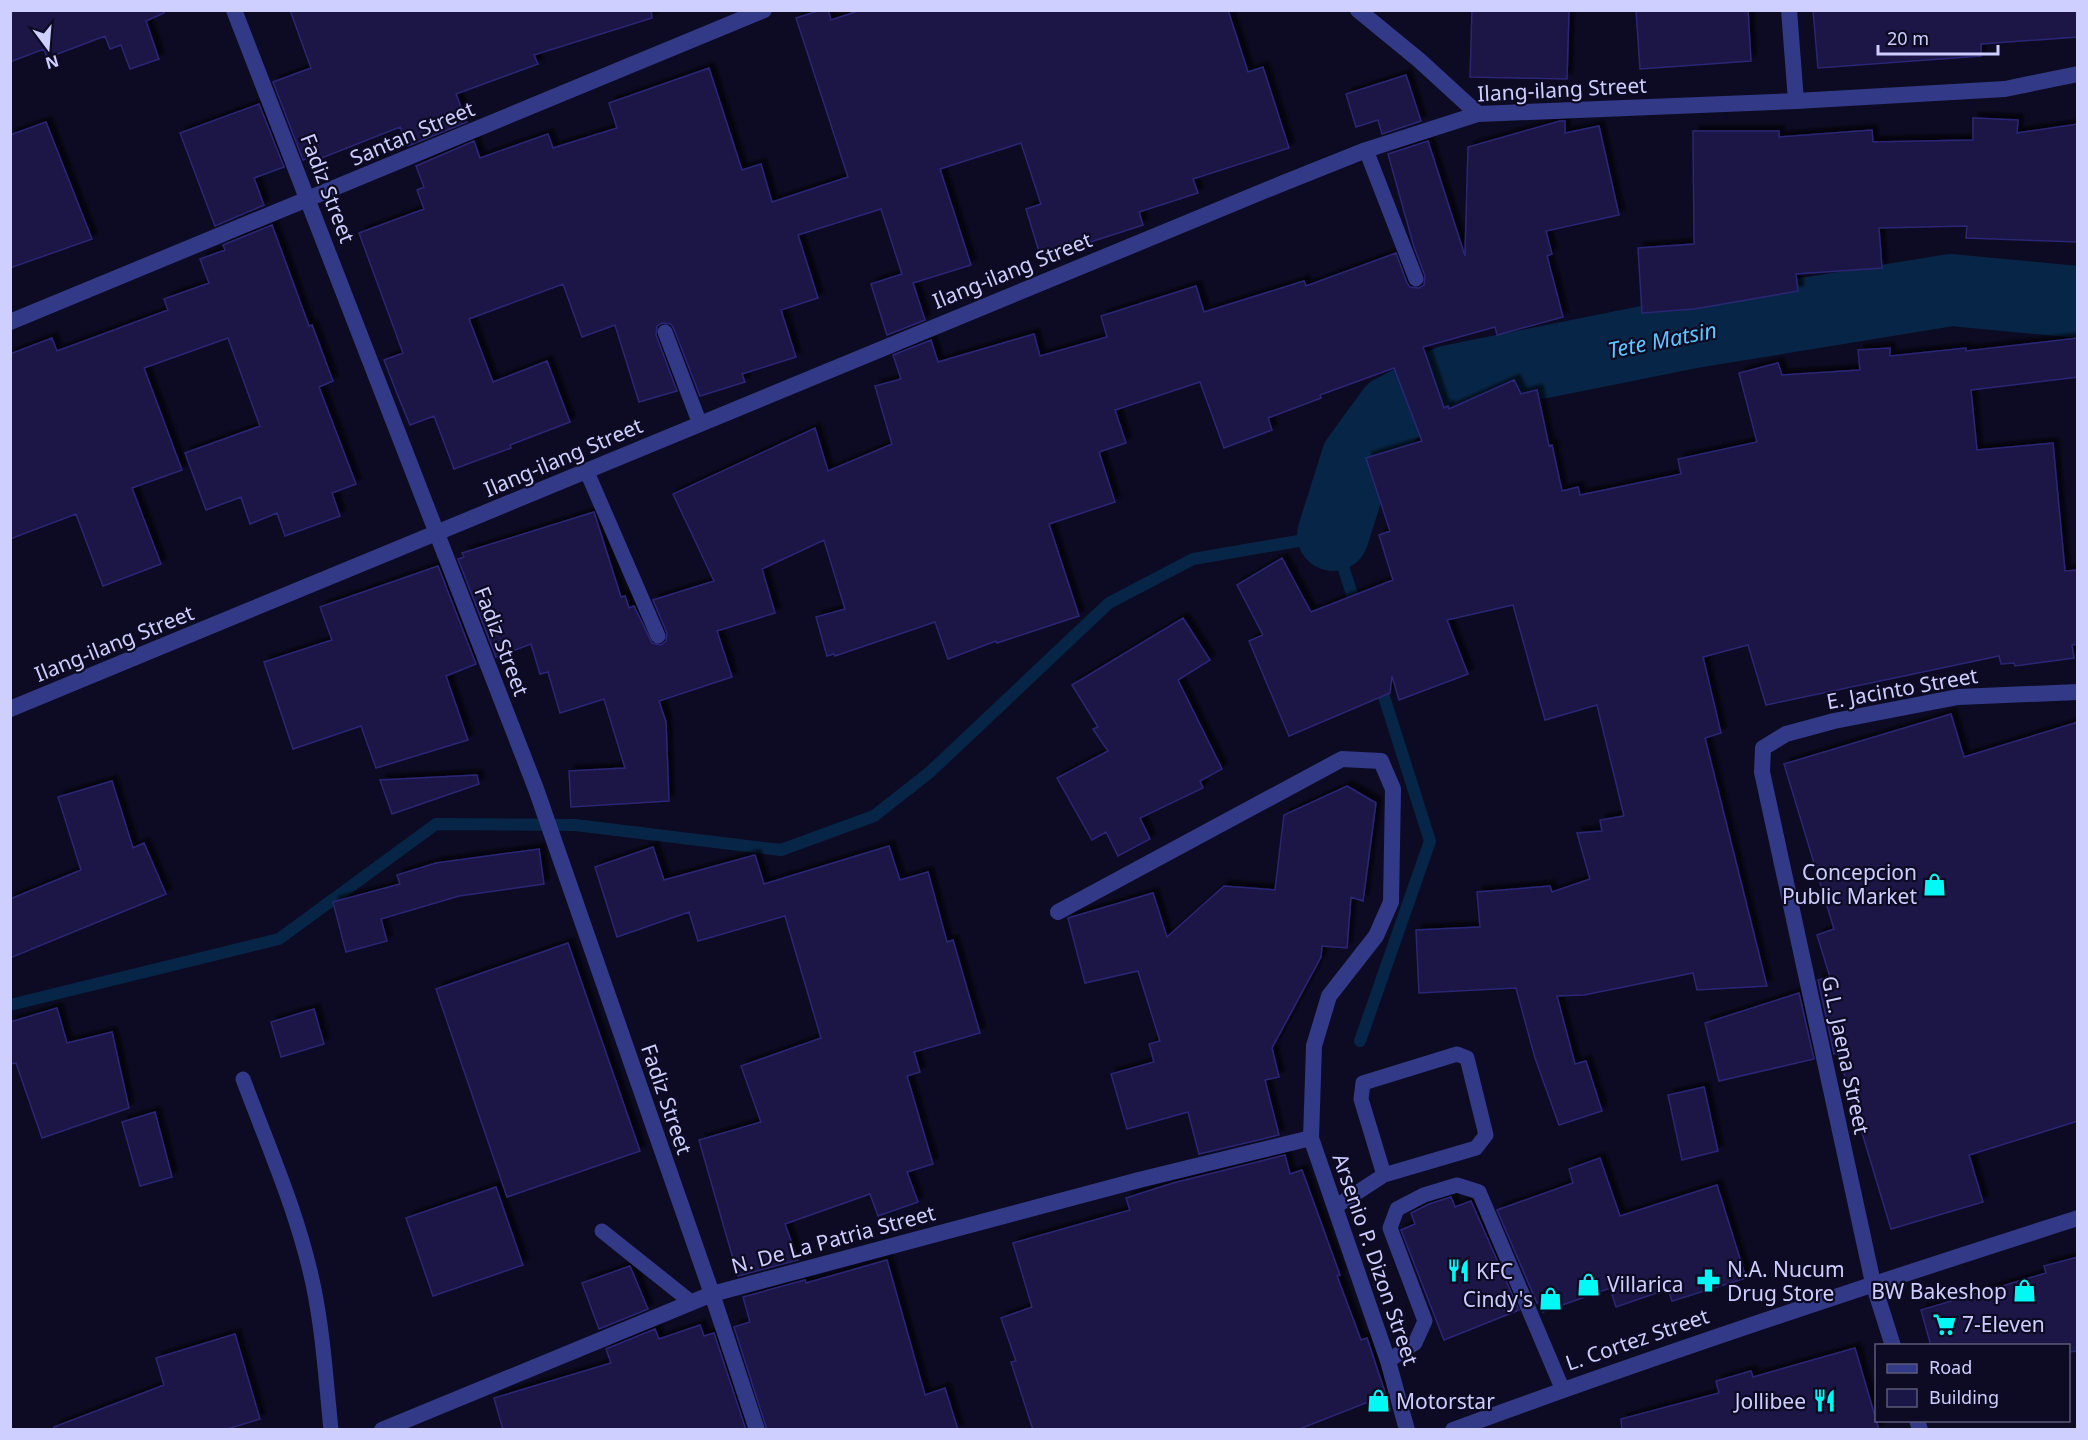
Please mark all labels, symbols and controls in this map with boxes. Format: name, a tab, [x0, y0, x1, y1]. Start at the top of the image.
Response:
north arrow	[18, 18, 78, 78]
scale bar	[1878, 18, 1998, 56]
text: 20 m	[1887, 26, 1929, 50]
text: N	[43, 50, 61, 75]
street label: Ilang-ilang Street	[1477, 71, 1648, 107]
street label: Santan Street	[345, 94, 479, 172]
street label: Fadiz Street	[294, 129, 362, 247]
street label: Ilang-ilang Street	[928, 225, 1096, 315]
water label: Tete Matsin	[1605, 314, 1719, 364]
street label: Ilang-ilang Street	[479, 411, 647, 503]
street label: Fadiz Street	[468, 582, 536, 700]
street label: Ilang-ilang Street	[30, 598, 198, 688]
street label: E. Jacinto Street	[1824, 661, 1980, 715]
place label: Concepcion Public Market	[1782, 858, 1917, 910]
shop icon: Concepcion Public Market	[1922, 871, 1948, 897]
street label: G.L. Jaena Street	[1816, 973, 1877, 1137]
street label: Fadiz Street	[635, 1040, 699, 1158]
street label: Arsenio P. Dizon Street	[1327, 1149, 1426, 1369]
street label: N. De La Patria Street	[728, 1198, 938, 1280]
place label: N.A. Nucum Drug Store	[1727, 1255, 1845, 1307]
place label: KFC	[1476, 1257, 1513, 1285]
restaurant icon: KFC	[1445, 1258, 1471, 1284]
pharmacy icon: N.A. Nucum Drug Store	[1696, 1268, 1722, 1294]
place label: Villarica	[1607, 1270, 1684, 1298]
shop icon: Villarica	[1576, 1271, 1602, 1297]
place label: BW Bakeshop	[1871, 1277, 2007, 1305]
shop icon: BW Bakeshop	[2012, 1278, 2038, 1304]
place label: Cindy's	[1463, 1285, 1533, 1313]
shop icon: Cindy's	[1538, 1286, 1564, 1312]
street label: L. Cortez Street	[1562, 1301, 1713, 1377]
place label: 7-Eleven	[1962, 1310, 2045, 1338]
supermarket icon: 7-Eleven	[1931, 1311, 1957, 1337]
legend	[1875, 1344, 2070, 1422]
text: Road	[1929, 1355, 1972, 1379]
text: Building	[1929, 1385, 1999, 1409]
place label: Motorstar	[1396, 1387, 1495, 1415]
place label: Jollibee	[1733, 1387, 1806, 1415]
shop icon: Motorstar	[1365, 1388, 1391, 1414]
restaurant icon: Jollibee	[1811, 1388, 1837, 1414]

